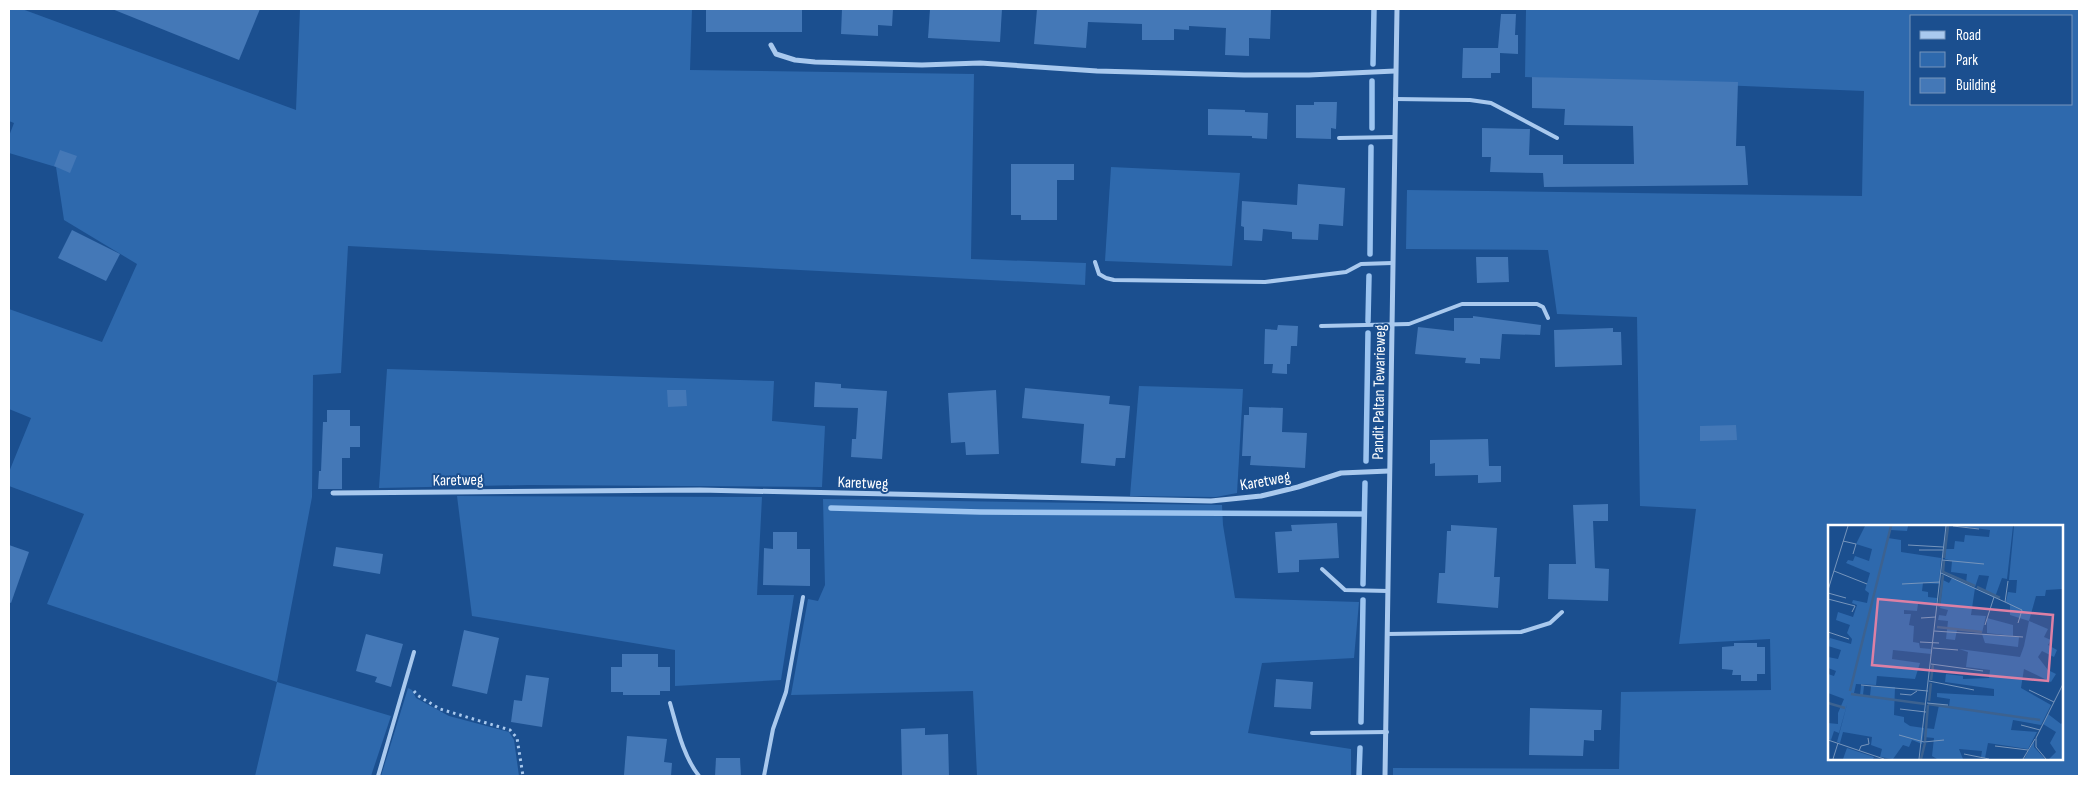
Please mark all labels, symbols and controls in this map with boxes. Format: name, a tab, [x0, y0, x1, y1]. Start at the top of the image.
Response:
legend	[1910, 15, 2073, 105]
text: Road	[1956, 26, 1981, 45]
text: Park	[1956, 51, 1978, 70]
text: Building	[1956, 76, 1996, 95]
street label: Pandit Paltan Tewarieweg	[1369, 324, 1390, 460]
street label: Karetweg	[1239, 468, 1292, 495]
street label: Karetweg	[433, 471, 484, 490]
street label: Karetweg	[837, 473, 889, 494]
inset map	[1828, 525, 2063, 760]

